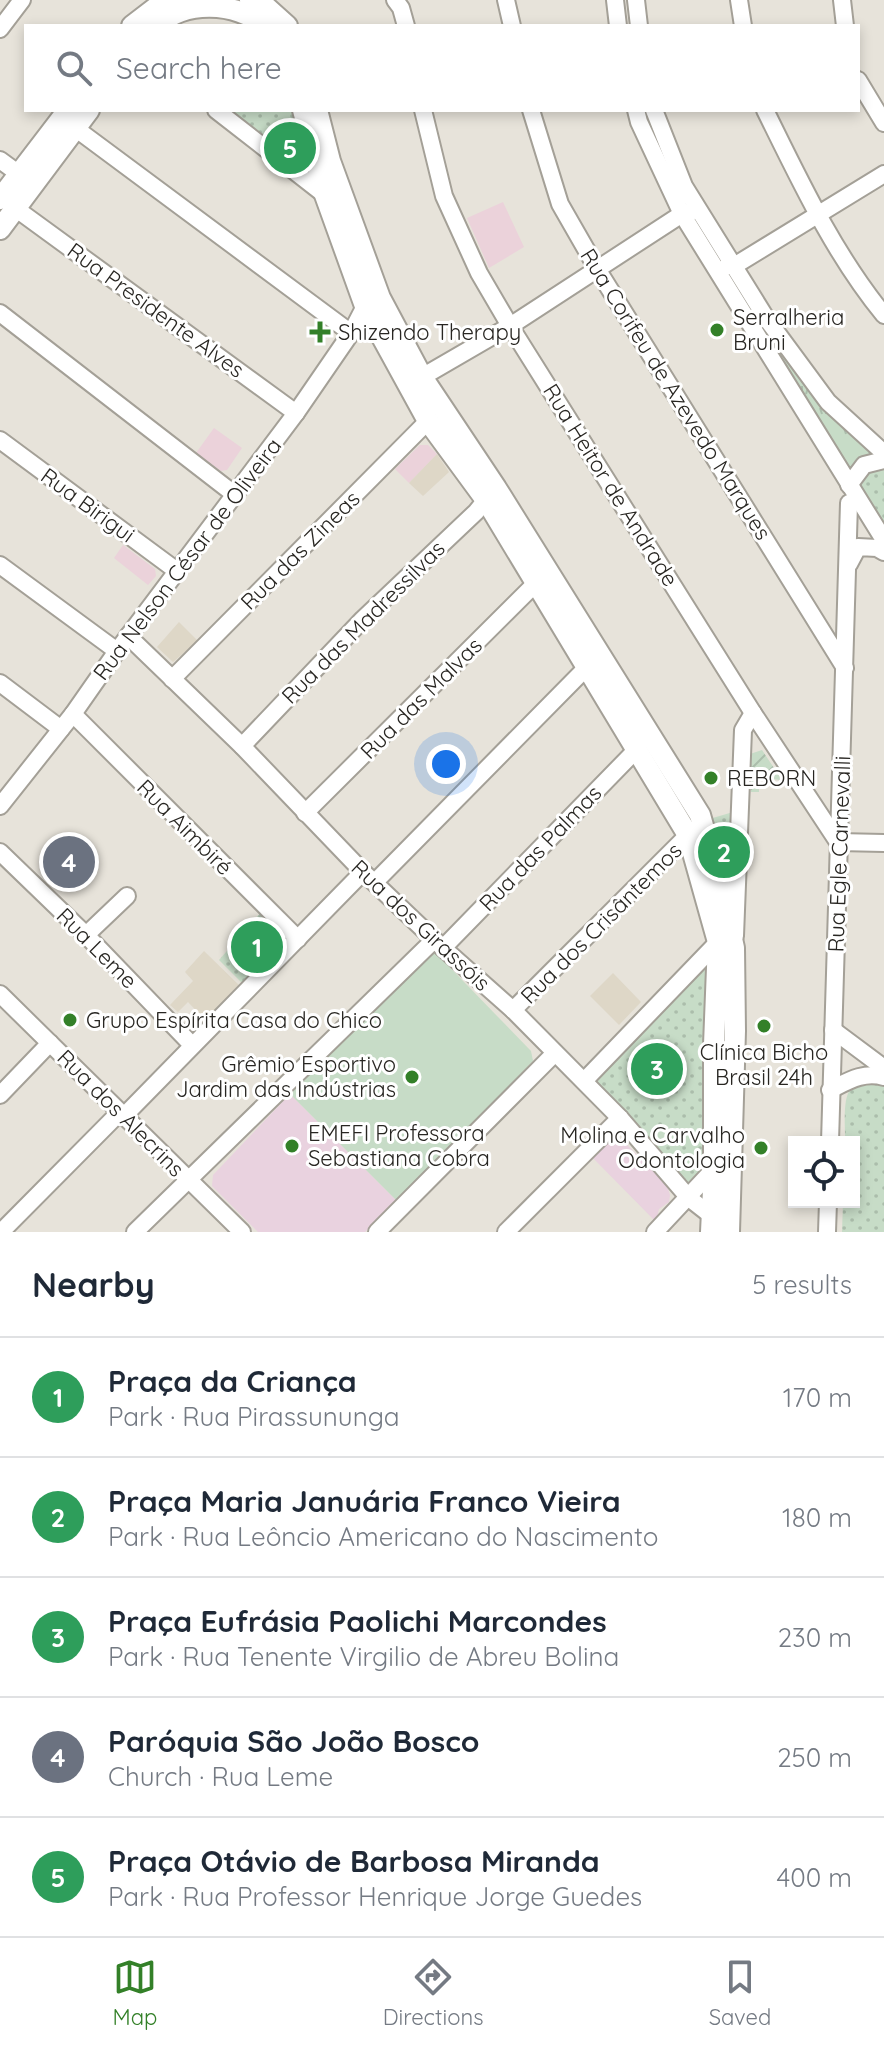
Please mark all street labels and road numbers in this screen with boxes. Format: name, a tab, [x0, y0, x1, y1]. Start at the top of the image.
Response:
street label: Rua Presidente Alves	[62, 236, 250, 384]
street label: Rua Corifeu de Azevedo Marques	[574, 243, 778, 545]
street label: Rua Heitor de Andrade	[537, 378, 685, 592]
street label: Rua Nelson César de Oliveira	[87, 432, 287, 686]
street label: Rua Birigui	[36, 462, 140, 548]
street label: Rua das Zineas	[235, 485, 365, 615]
street label: Rua das Madressilvas	[275, 534, 451, 710]
street label: Rua das Malvas	[354, 631, 488, 765]
street label: Rua Egle Carnevalli	[822, 755, 856, 953]
street label: Rua Aimbiré	[131, 773, 239, 881]
street label: Rua das Palmas	[473, 779, 607, 917]
street label: Rua dos Crisântemos	[514, 836, 688, 1010]
street label: Rua dos Girassóis	[346, 853, 496, 997]
street label: Rua Leme	[51, 902, 143, 994]
street label: Rua dos Alecrins	[52, 1044, 190, 1182]

